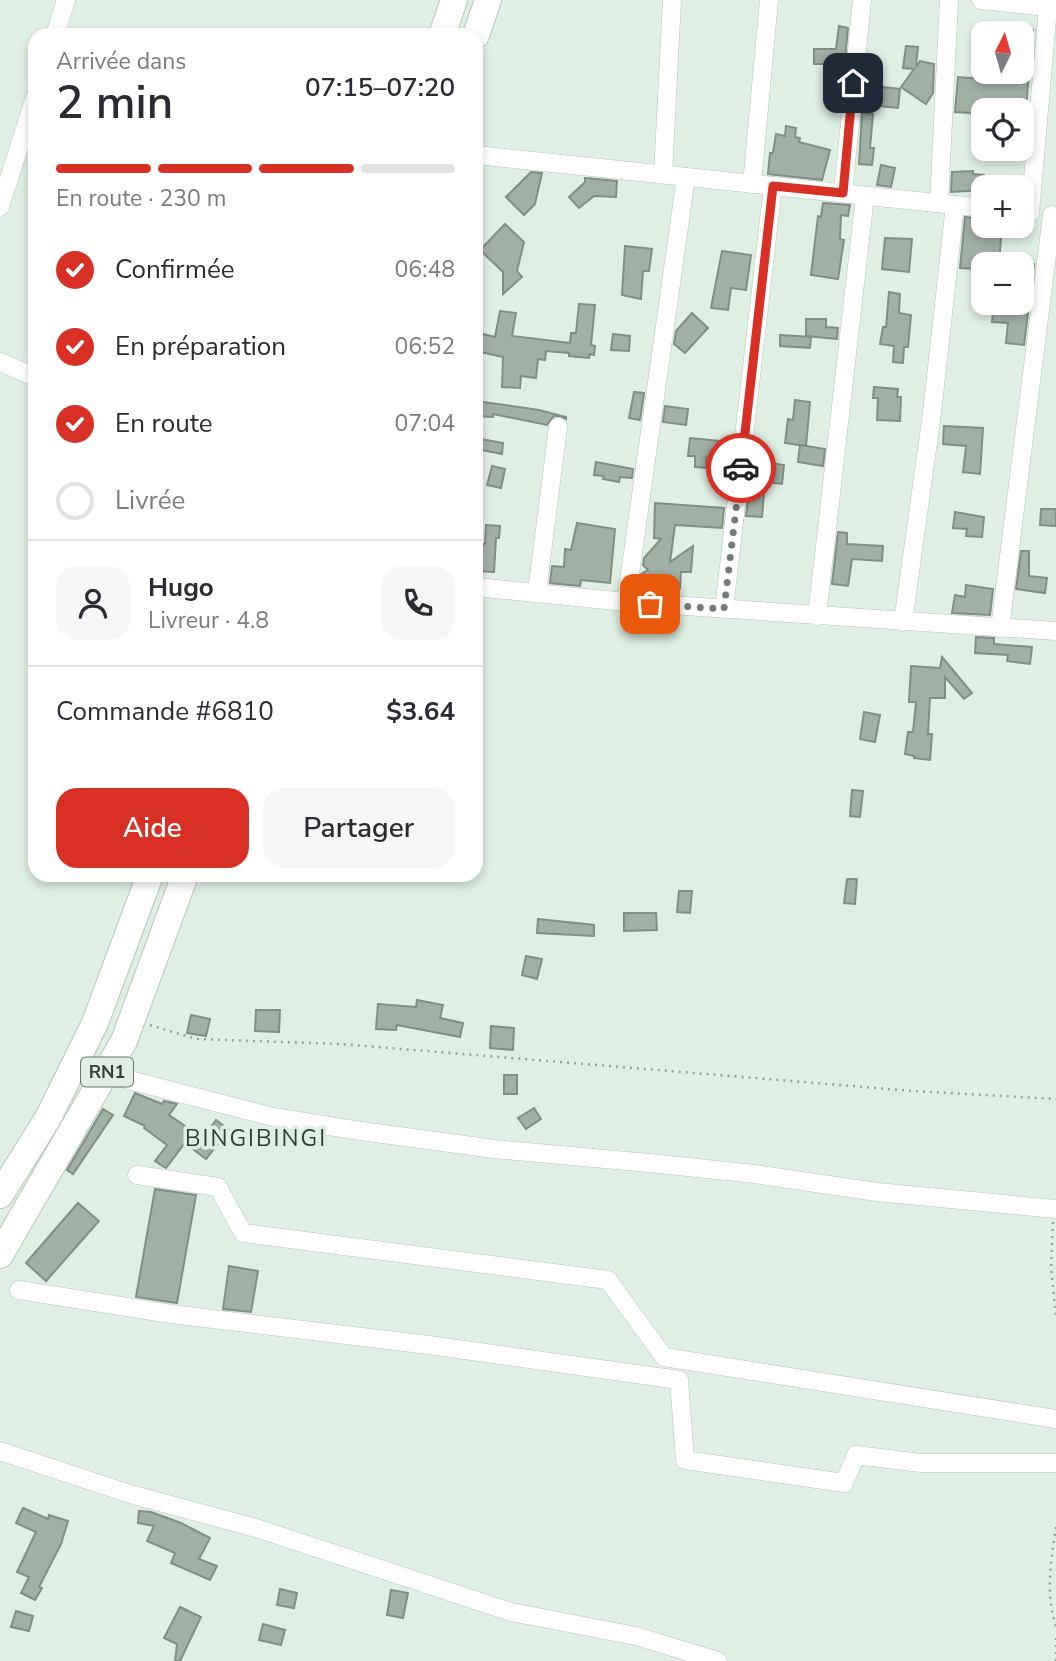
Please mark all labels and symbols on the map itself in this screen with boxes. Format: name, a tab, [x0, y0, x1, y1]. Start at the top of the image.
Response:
north arrow	[971, 21, 1034, 84]
pin	[823, 53, 883, 113]
courier	[706, 433, 776, 503]
pin	[620, 574, 680, 634]
road number: RN1	[81, 1058, 133, 1086]
district label: BINGIBINGI	[185, 1123, 327, 1154]

